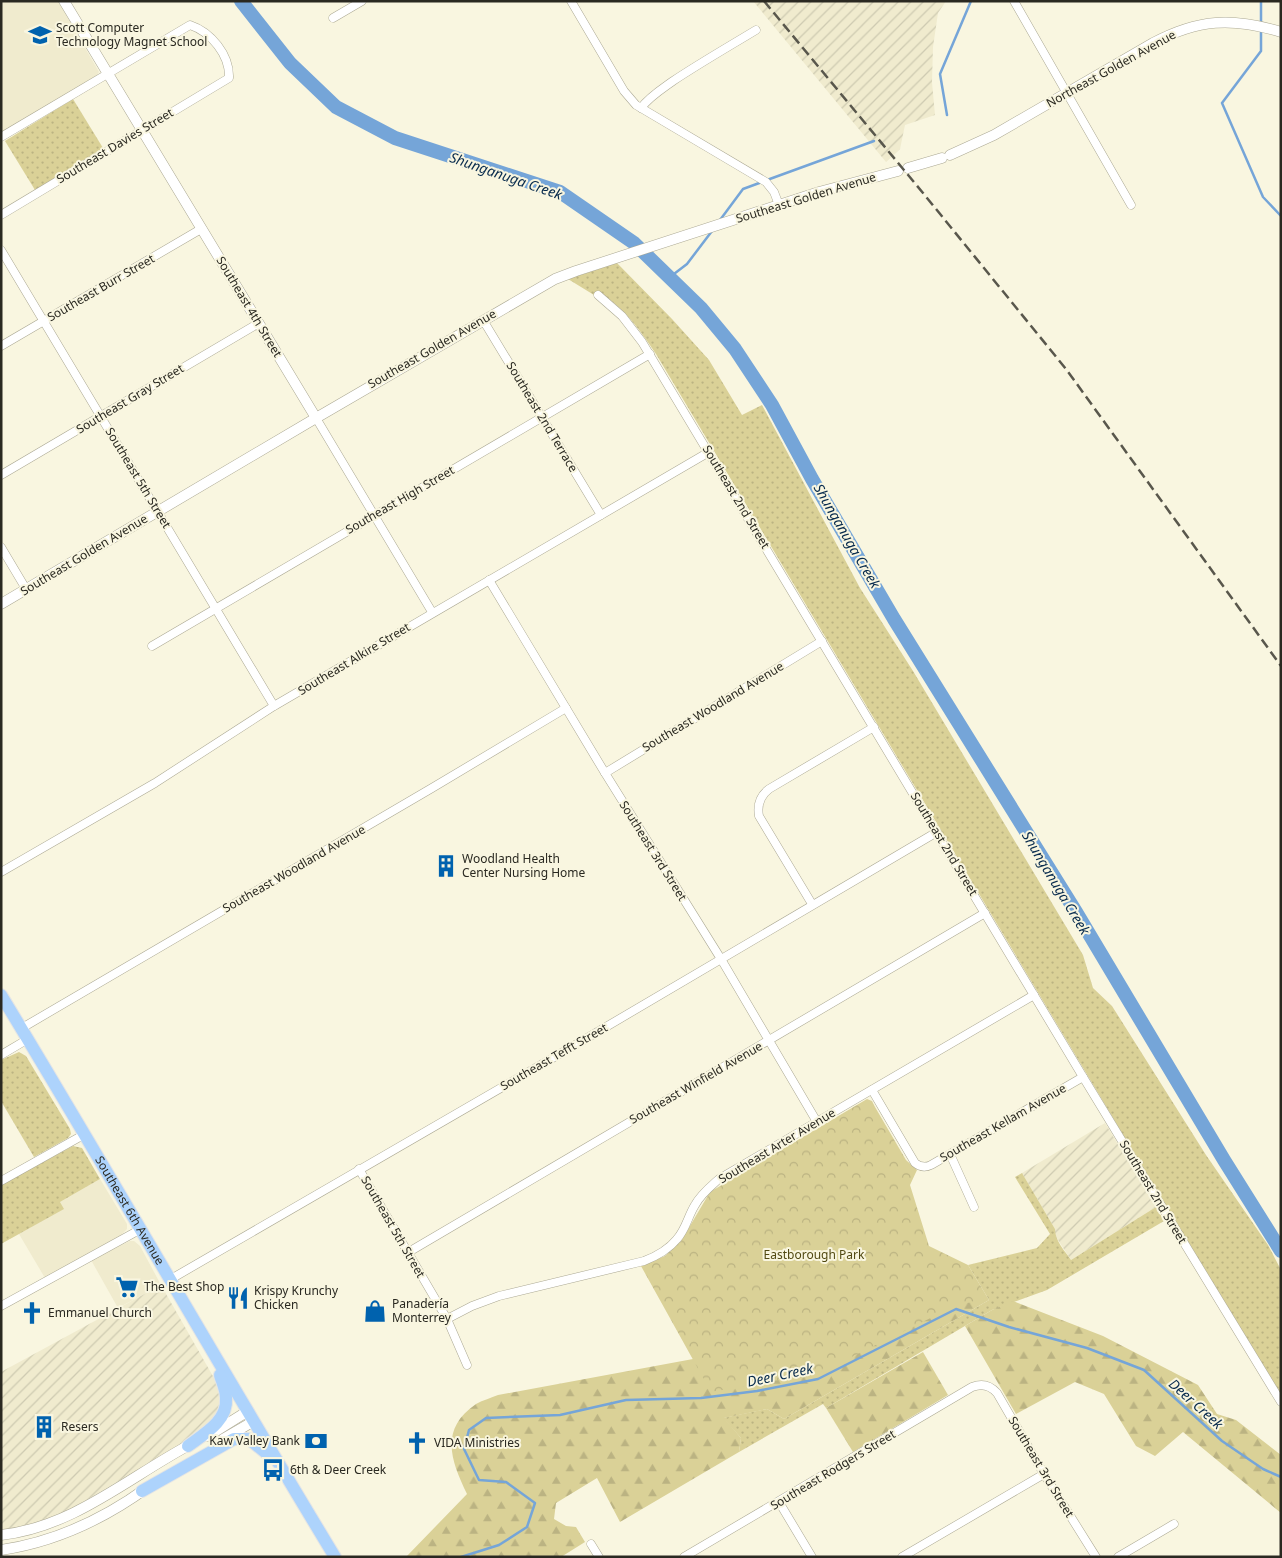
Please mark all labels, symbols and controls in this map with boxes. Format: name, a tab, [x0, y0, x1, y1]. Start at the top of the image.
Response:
place label: Scott Computer Technology Magnet School	[56, 19, 207, 50]
school or university icon: Scott Computer Technology Magnet School	[27, 22, 53, 48]
street label: Northeast Golden Avenue	[1043, 26, 1179, 111]
street label: Southeast Davies Street	[53, 104, 177, 187]
water label: Shunganuga Creek	[447, 147, 566, 204]
street label: Southeast Golden Avenue	[734, 168, 878, 227]
street label: Southeast Burr Street	[44, 250, 158, 325]
street label: Southeast 4th Street	[213, 253, 287, 361]
street label: Southeast Golden Avenue	[364, 305, 499, 392]
street label: Southeast 2nd Terrace	[503, 358, 582, 475]
street label: Southeast Gray Street	[73, 359, 187, 437]
street label: Southeast 5th Street	[102, 424, 176, 532]
street label: Southeast 2nd Street	[699, 442, 774, 552]
street label: Southeast High Street	[342, 461, 458, 538]
water label: Shunganuga Creek	[810, 480, 886, 592]
street label: Southeast Golden Avenue	[17, 510, 151, 599]
street label: Southeast Alkire Street	[294, 618, 414, 699]
street label: Southeast Woodland Avenue	[639, 657, 787, 756]
street label: Southeast 2nd Street	[907, 789, 982, 899]
street label: Southeast 3rd Street	[616, 797, 692, 905]
street label: Southeast Woodland Avenue	[219, 820, 369, 917]
water label: Shunganuga Creek	[1018, 827, 1095, 939]
place label: Woodland Health Center Nursing Home	[462, 850, 586, 881]
building icon: Woodland Health Center Nursing Home	[433, 853, 459, 879]
street label: Southeast Tefft Street	[497, 1018, 611, 1094]
street label: Southeast Winfield Avenue	[626, 1037, 766, 1128]
street label: Southeast Kellam Avenue	[936, 1079, 1069, 1166]
street label: Southeast Arter Avenue	[715, 1104, 839, 1187]
street label: Southeast 2nd Street	[1116, 1137, 1191, 1247]
street label: Southeast 6th Avenue	[91, 1153, 169, 1268]
street label: Southeast 5th Street	[357, 1173, 430, 1281]
park label: Eastborough Park	[764, 1246, 865, 1263]
supermarket icon: The Best Shop	[114, 1274, 140, 1300]
place label: The Best Shop	[144, 1278, 224, 1295]
place label: Krispy Krunchy Chicken	[254, 1282, 339, 1313]
restaurant icon: Krispy Krunchy Chicken	[225, 1285, 251, 1311]
place label: Panadería Monterrey	[392, 1295, 452, 1326]
shop icon: Panadería Monterrey	[362, 1298, 388, 1324]
church icon: Emmanuel Church	[19, 1300, 45, 1326]
place label: Emmanuel Church	[48, 1304, 152, 1321]
water label: Deer Creek	[745, 1358, 816, 1391]
water label: Deer Creek	[1165, 1374, 1228, 1434]
street label: Southeast 3rd Street	[1004, 1413, 1079, 1521]
building icon: Resers	[31, 1414, 57, 1440]
place label: Resers	[61, 1418, 99, 1435]
street label: Southeast Rodgers Street	[767, 1425, 899, 1514]
bank icon: Kaw Valley Bank	[303, 1428, 329, 1454]
church icon: VIDA Ministries	[404, 1430, 430, 1456]
place label: Kaw Valley Bank	[209, 1432, 301, 1449]
place label: VIDA Ministries	[434, 1434, 520, 1451]
bus stop icon: 6th & Deer Creek	[260, 1457, 286, 1483]
place label: 6th & Deer Creek	[290, 1461, 387, 1478]

